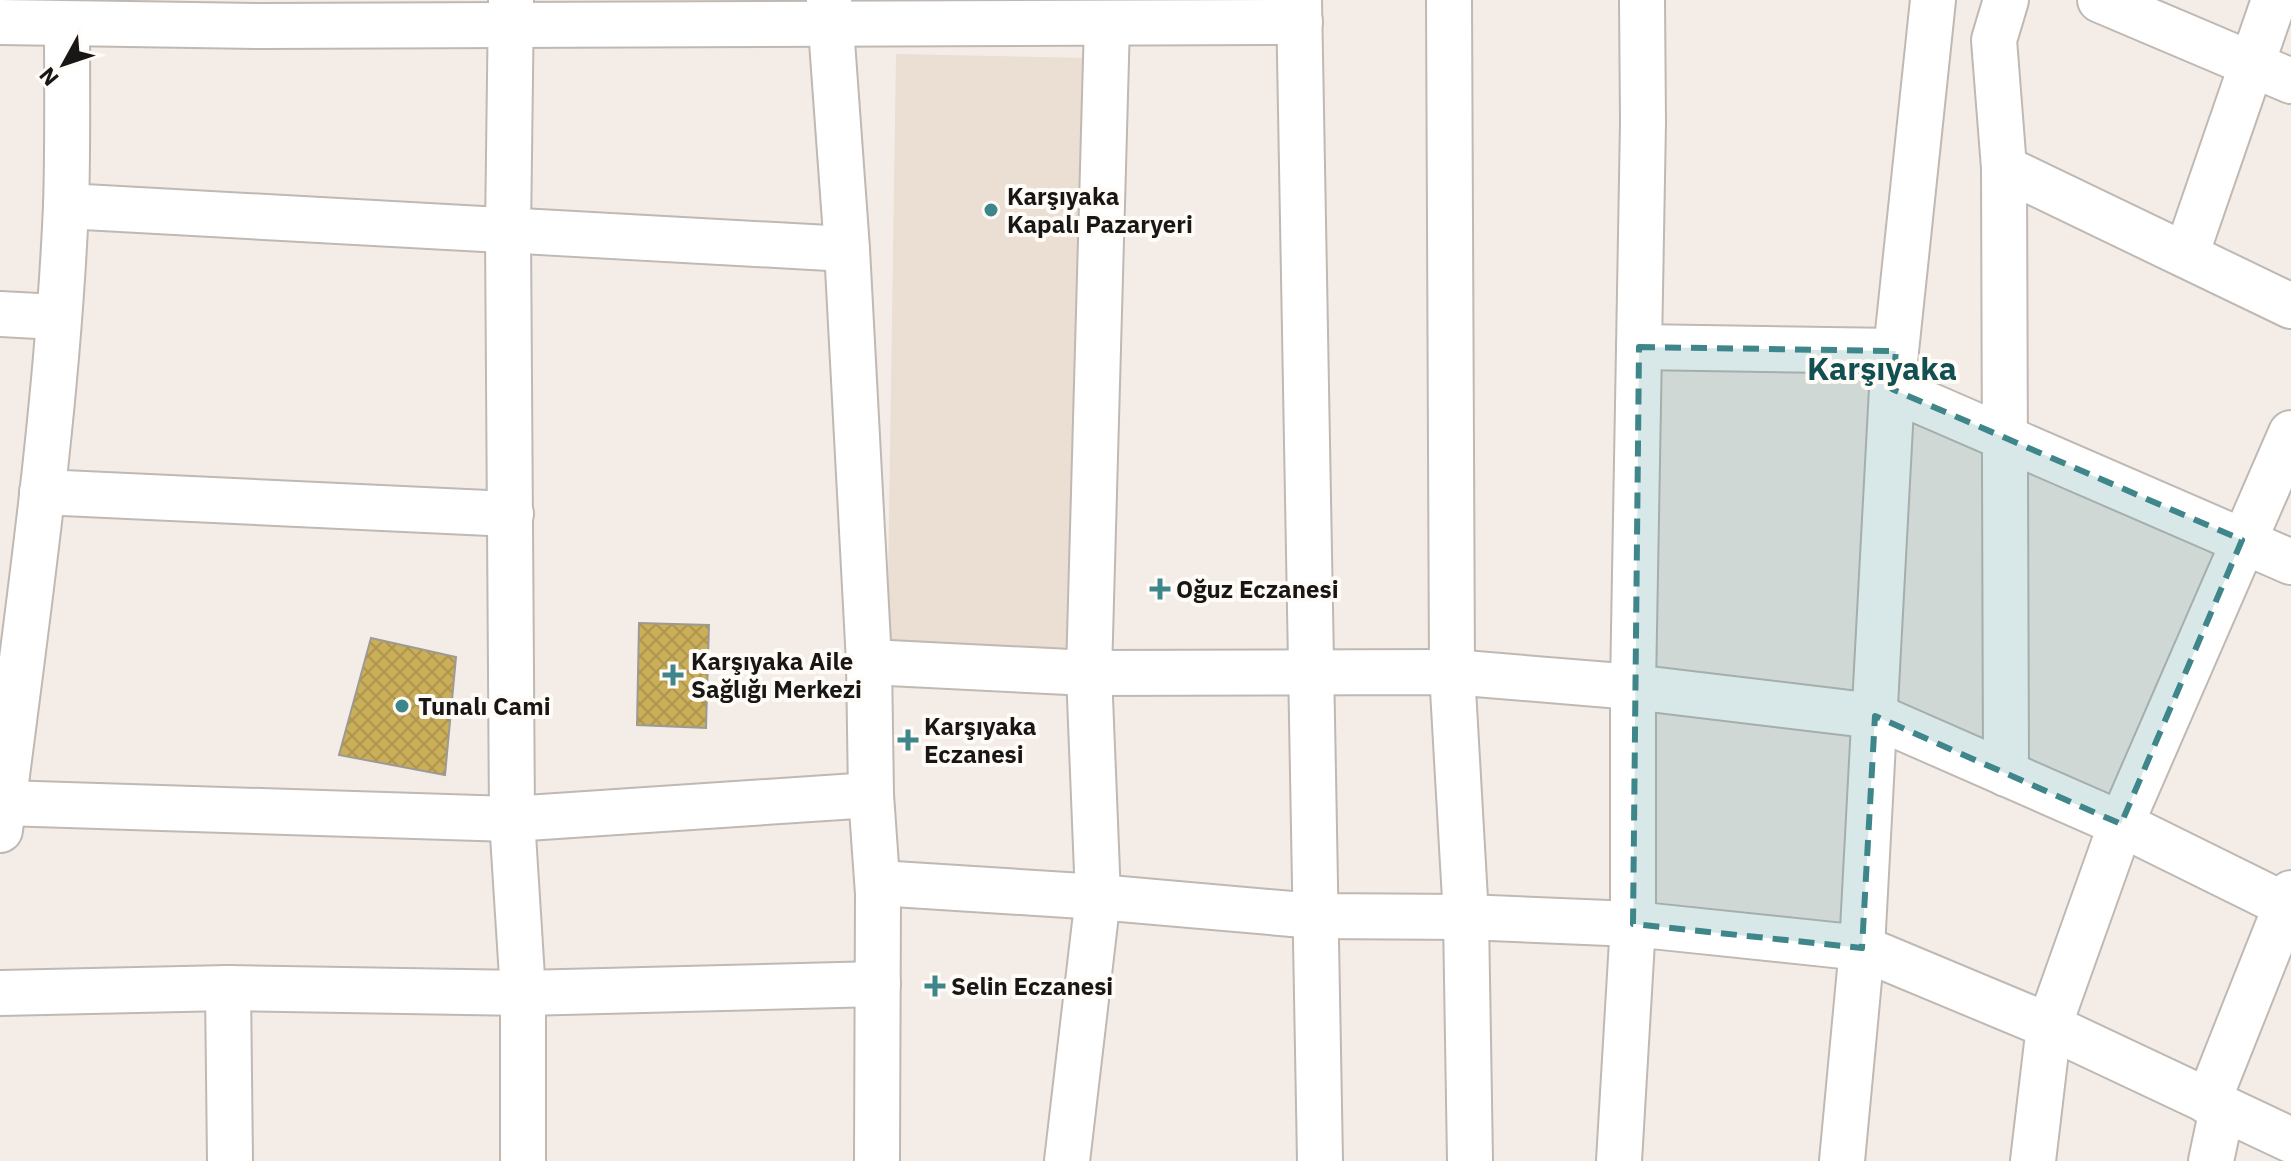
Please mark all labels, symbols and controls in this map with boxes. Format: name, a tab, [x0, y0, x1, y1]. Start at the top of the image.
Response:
north arrow	[24, 24, 104, 104]
text: N	[32, 62, 65, 93]
place label: Karşıyaka Kapalı Pazaryeri	[1007, 180, 1193, 240]
marker: Karşıyaka Kapalı Pazaryeri	[982, 201, 1000, 219]
district label: Karşıyaka	[1807, 347, 1957, 389]
place label: Oğuz Eczanesi	[1176, 573, 1339, 605]
marker: Oğuz Eczanesi	[1151, 580, 1169, 598]
place label: Karşıyaka Aile Sağlığı Merkezi	[691, 645, 862, 705]
marker: Karşıyaka Aile Sağlığı Merkezi	[662, 664, 684, 686]
place label: Tunalı Cami	[418, 690, 551, 722]
marker: Tunalı Cami	[393, 697, 411, 715]
place label: Karşıyaka Eczanesi	[924, 710, 1036, 770]
marker: Karşıyaka Eczanesi	[899, 731, 917, 749]
place label: Selin Eczanesi	[951, 970, 1113, 1002]
marker: Selin Eczanesi	[926, 977, 944, 995]

